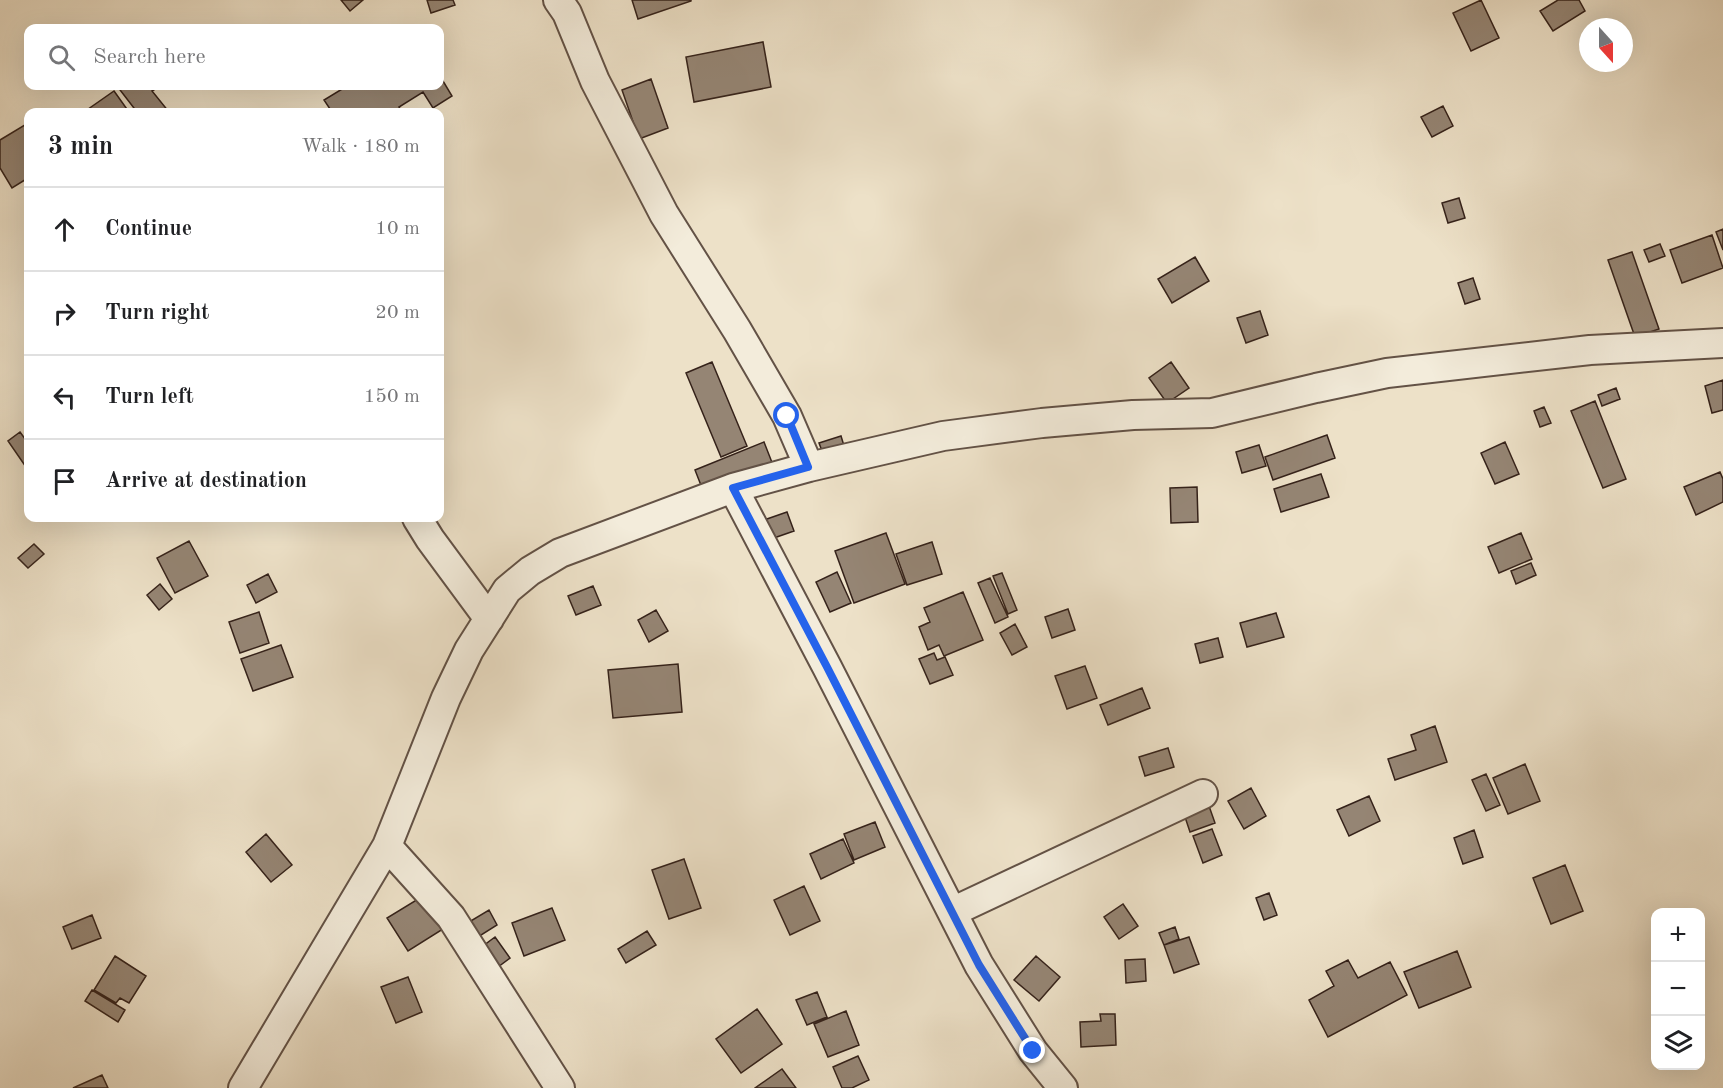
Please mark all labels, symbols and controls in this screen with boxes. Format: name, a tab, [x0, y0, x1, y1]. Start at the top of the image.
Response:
north arrow	[1579, 18, 1633, 72]
search box	[24, 24, 444, 90]
icon: search	[45, 41, 78, 74]
text: Search here	[93, 46, 206, 68]
text: 3 min	[48, 134, 113, 160]
text: Walk · 180 m	[301, 137, 420, 157]
icon: ahead	[48, 213, 81, 246]
text: Continue	[105, 218, 192, 240]
text: 10 m	[375, 219, 420, 239]
icon: right	[48, 297, 81, 330]
text: Turn right	[105, 302, 209, 324]
text: 20 m	[375, 303, 420, 323]
icon: left	[48, 381, 81, 414]
text: Turn left	[105, 386, 194, 408]
text: 150 m	[364, 387, 420, 407]
route start	[773, 402, 799, 428]
icon: arrive	[48, 465, 81, 498]
text: Arrive at destination	[105, 470, 307, 492]
map controls	[1651, 908, 1705, 1070]
button: +	[1651, 908, 1705, 962]
button: −	[1651, 962, 1705, 1016]
button: layers	[1651, 1016, 1705, 1070]
route end	[1019, 1037, 1045, 1063]

